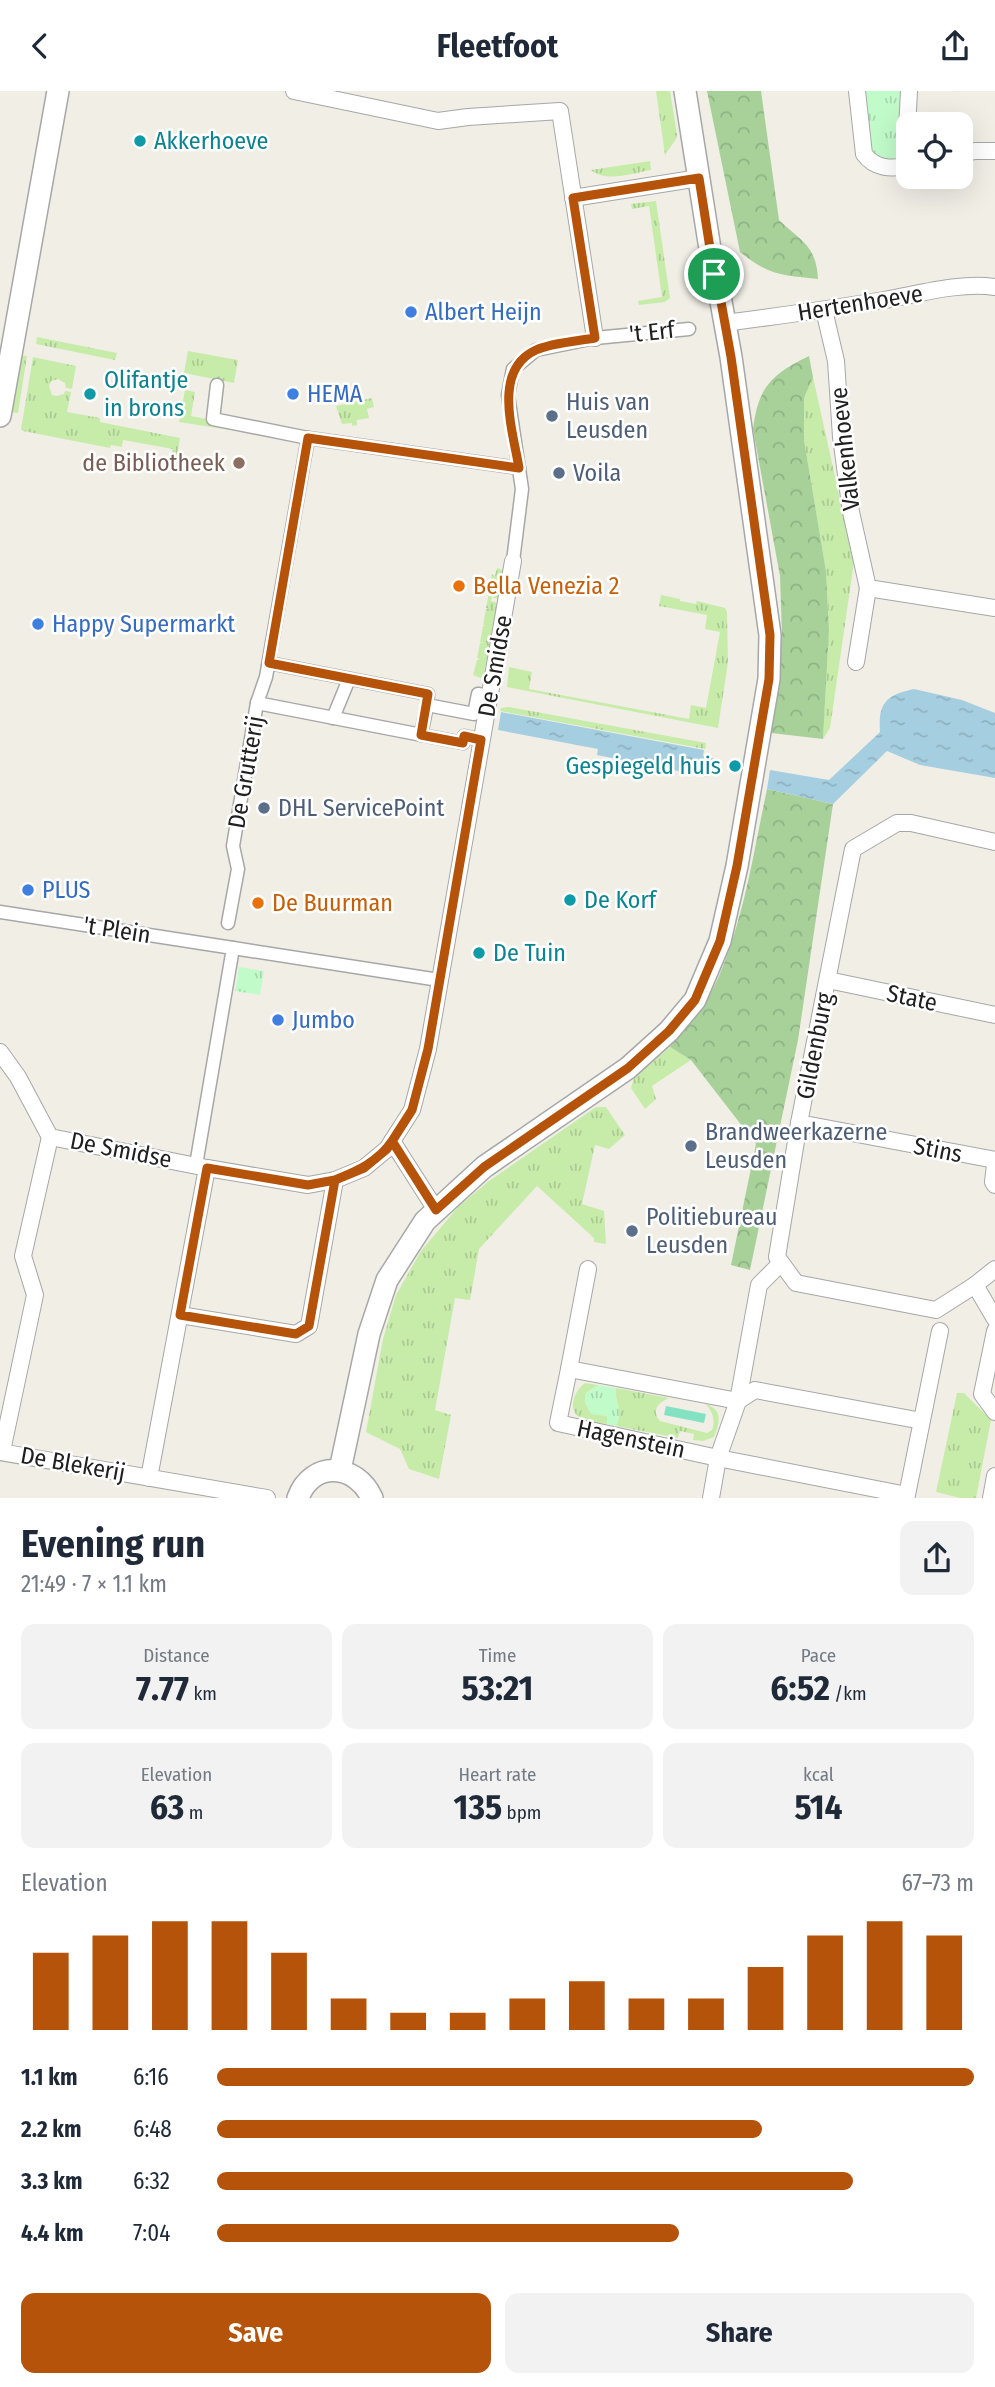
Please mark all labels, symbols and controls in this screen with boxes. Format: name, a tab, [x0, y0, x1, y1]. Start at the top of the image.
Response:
icon: back	[21, 27, 59, 65]
text: Fleetfoot	[437, 27, 558, 65]
icon: share	[936, 27, 974, 65]
map controls	[896, 112, 973, 189]
button: locate	[896, 112, 973, 189]
place label: Akkerhoeve	[154, 127, 268, 155]
marker: Akkerhoeve	[132, 133, 148, 149]
pin	[684, 244, 744, 304]
icon: arrive	[695, 255, 733, 293]
street label: Hertenhoeve	[795, 279, 925, 327]
place label: Albert Heijn	[425, 298, 542, 326]
marker: Albert Heijn	[403, 304, 419, 320]
street label: 't Erf	[628, 316, 678, 348]
place label: Olifantje in brons	[104, 366, 188, 422]
place label: HEMA	[307, 380, 363, 408]
marker: Olifantje in brons	[82, 386, 98, 402]
marker: HEMA	[285, 386, 301, 402]
street label: Valkenhoeve	[825, 386, 865, 512]
place label: Huis van Leusden	[566, 388, 650, 444]
marker: Huis van Leusden	[544, 408, 560, 424]
place label: de Bibliotheek	[82, 449, 226, 477]
marker: de Bibliotheek	[231, 455, 247, 471]
place label: Voila	[573, 459, 621, 487]
marker: Voila	[551, 465, 567, 481]
place label: Bella Venezia 2	[473, 572, 619, 600]
marker: Bella Venezia 2	[451, 578, 467, 594]
place label: Happy Supermarkt	[52, 610, 235, 638]
street label: De Smidse	[472, 613, 518, 719]
marker: Happy Supermarkt	[30, 616, 46, 632]
street label: De Grutterij	[222, 714, 270, 830]
place label: Gespiegeld huis	[566, 752, 721, 780]
marker: Gespiegeld huis	[727, 758, 743, 774]
place label: DHL ServicePoint	[278, 794, 444, 822]
marker: DHL ServicePoint	[256, 800, 272, 816]
place label: PLUS	[42, 876, 91, 904]
marker: PLUS	[20, 882, 36, 898]
place label: De Korf	[584, 886, 658, 914]
place label: De Buurman	[272, 889, 393, 917]
marker: De Korf	[562, 892, 578, 908]
marker: De Buurman	[250, 895, 266, 911]
street label: 't Plein	[81, 911, 153, 949]
place label: De Tuin	[493, 939, 566, 967]
marker: De Tuin	[471, 945, 487, 961]
street label: State	[884, 979, 940, 1017]
street label: Gildenburg	[791, 990, 839, 1102]
place label: Jumbo	[292, 1006, 355, 1034]
marker: Jumbo	[270, 1012, 286, 1028]
place label: Brandweerkazerne Leusden	[705, 1118, 887, 1174]
street label: De Smidse	[68, 1126, 174, 1174]
street label: Stins	[911, 1132, 965, 1168]
marker: Brandweerkazerne Leusden	[683, 1138, 699, 1154]
place label: Politiebureau Leusden	[646, 1203, 778, 1259]
marker: Politiebureau Leusden	[624, 1223, 640, 1239]
street label: Hagenstein	[574, 1414, 688, 1464]
street label: De Blekerij	[18, 1441, 128, 1487]
text: Evening run	[21, 1521, 205, 1567]
button: share	[900, 1521, 974, 1595]
text: 21:49 · 7 × 1.1 km	[21, 1570, 167, 1598]
text: Distance	[143, 1644, 210, 1667]
text: Time	[479, 1644, 516, 1667]
text: Pace	[801, 1644, 836, 1667]
text: 7.77	[136, 1667, 189, 1709]
text: 53:21	[462, 1667, 533, 1709]
text: 6:52	[770, 1667, 830, 1709]
text: km	[189, 1682, 217, 1705]
text: /km	[830, 1682, 867, 1705]
text: Elevation	[141, 1763, 212, 1786]
text: Heart rate	[458, 1763, 537, 1786]
text: kcal	[803, 1763, 834, 1786]
text: 63	[150, 1786, 184, 1828]
text: 135	[454, 1786, 502, 1828]
text: 514	[794, 1786, 843, 1828]
text: m	[184, 1801, 203, 1824]
text: bpm	[502, 1801, 541, 1824]
text: Elevation	[21, 1869, 108, 1897]
text: 67–73 m	[902, 1869, 974, 1897]
text: 1.1 km	[21, 2063, 77, 2091]
text: 6:16	[133, 2063, 169, 2091]
text: 2.2 km	[21, 2115, 82, 2143]
text: 6:48	[133, 2115, 172, 2143]
text: 3.3 km	[21, 2167, 82, 2195]
text: 6:32	[133, 2167, 170, 2195]
text: 4.4 km	[21, 2219, 83, 2247]
text: 7:04	[133, 2219, 170, 2247]
button: Save	[21, 2293, 491, 2373]
button: Share	[505, 2293, 974, 2373]

